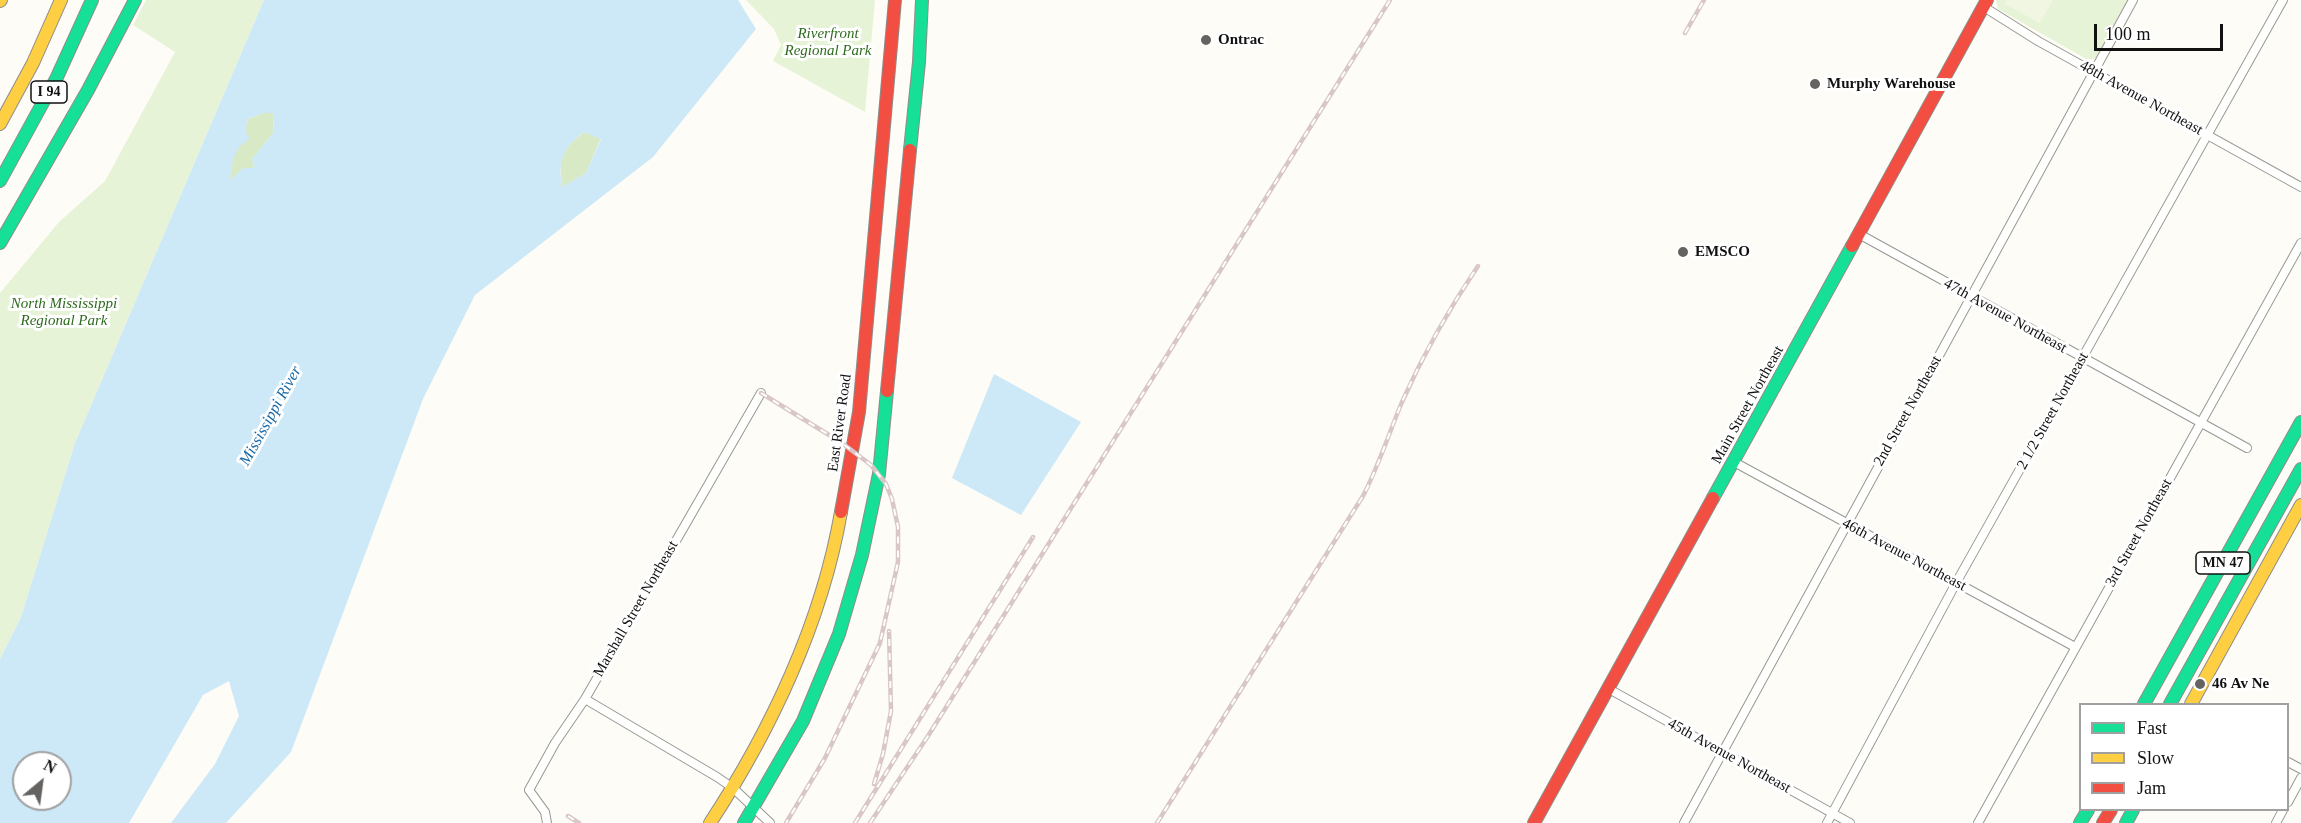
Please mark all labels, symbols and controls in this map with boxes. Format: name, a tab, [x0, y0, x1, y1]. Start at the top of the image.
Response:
scale bar	[2097, 12, 2226, 50]
text: 100 m	[2105, 24, 2151, 44]
park label: Riverfront Regional Park	[784, 25, 872, 60]
place label: Ontrac	[1218, 31, 1264, 49]
marker: Ontrac	[1199, 33, 1213, 47]
street label: 48th Avenue Northeast	[2076, 57, 2206, 139]
place label: Murphy Warehouse	[1827, 75, 1955, 93]
marker: Murphy Warehouse	[1808, 77, 1822, 91]
road number: I 94	[31, 81, 67, 103]
place label: EMSCO	[1695, 243, 1750, 261]
marker: EMSCO	[1676, 245, 1690, 259]
street label: 47th Avenue Northeast	[1940, 275, 2070, 357]
park label: North Mississippi Regional Park	[11, 295, 117, 330]
street label: Main Street Northeast	[1708, 343, 1788, 467]
street label: 2 1/2 Street Northeast	[2013, 349, 2093, 473]
street label: 2nd Street Northeast	[1870, 353, 1946, 469]
water label: Mississippi River	[236, 363, 306, 469]
street label: East River Road	[824, 373, 856, 473]
street label: 3rd Street Northeast	[2102, 476, 2176, 590]
street label: 46th Avenue Northeast	[1839, 515, 1969, 595]
street label: Marshall Street Northeast	[590, 538, 682, 680]
road number: MN 47	[2196, 552, 2250, 574]
place label: 46 Av Ne	[2212, 675, 2269, 693]
marker: 46 Av Ne	[2193, 677, 2207, 691]
legend	[2079, 703, 2289, 811]
street label: 45th Avenue Northeast	[1664, 715, 1794, 797]
text: Fast	[2137, 718, 2167, 738]
text: Slow	[2137, 748, 2174, 768]
north arrow	[12, 751, 72, 811]
text: N	[41, 756, 59, 777]
text: Jam	[2137, 778, 2166, 798]

